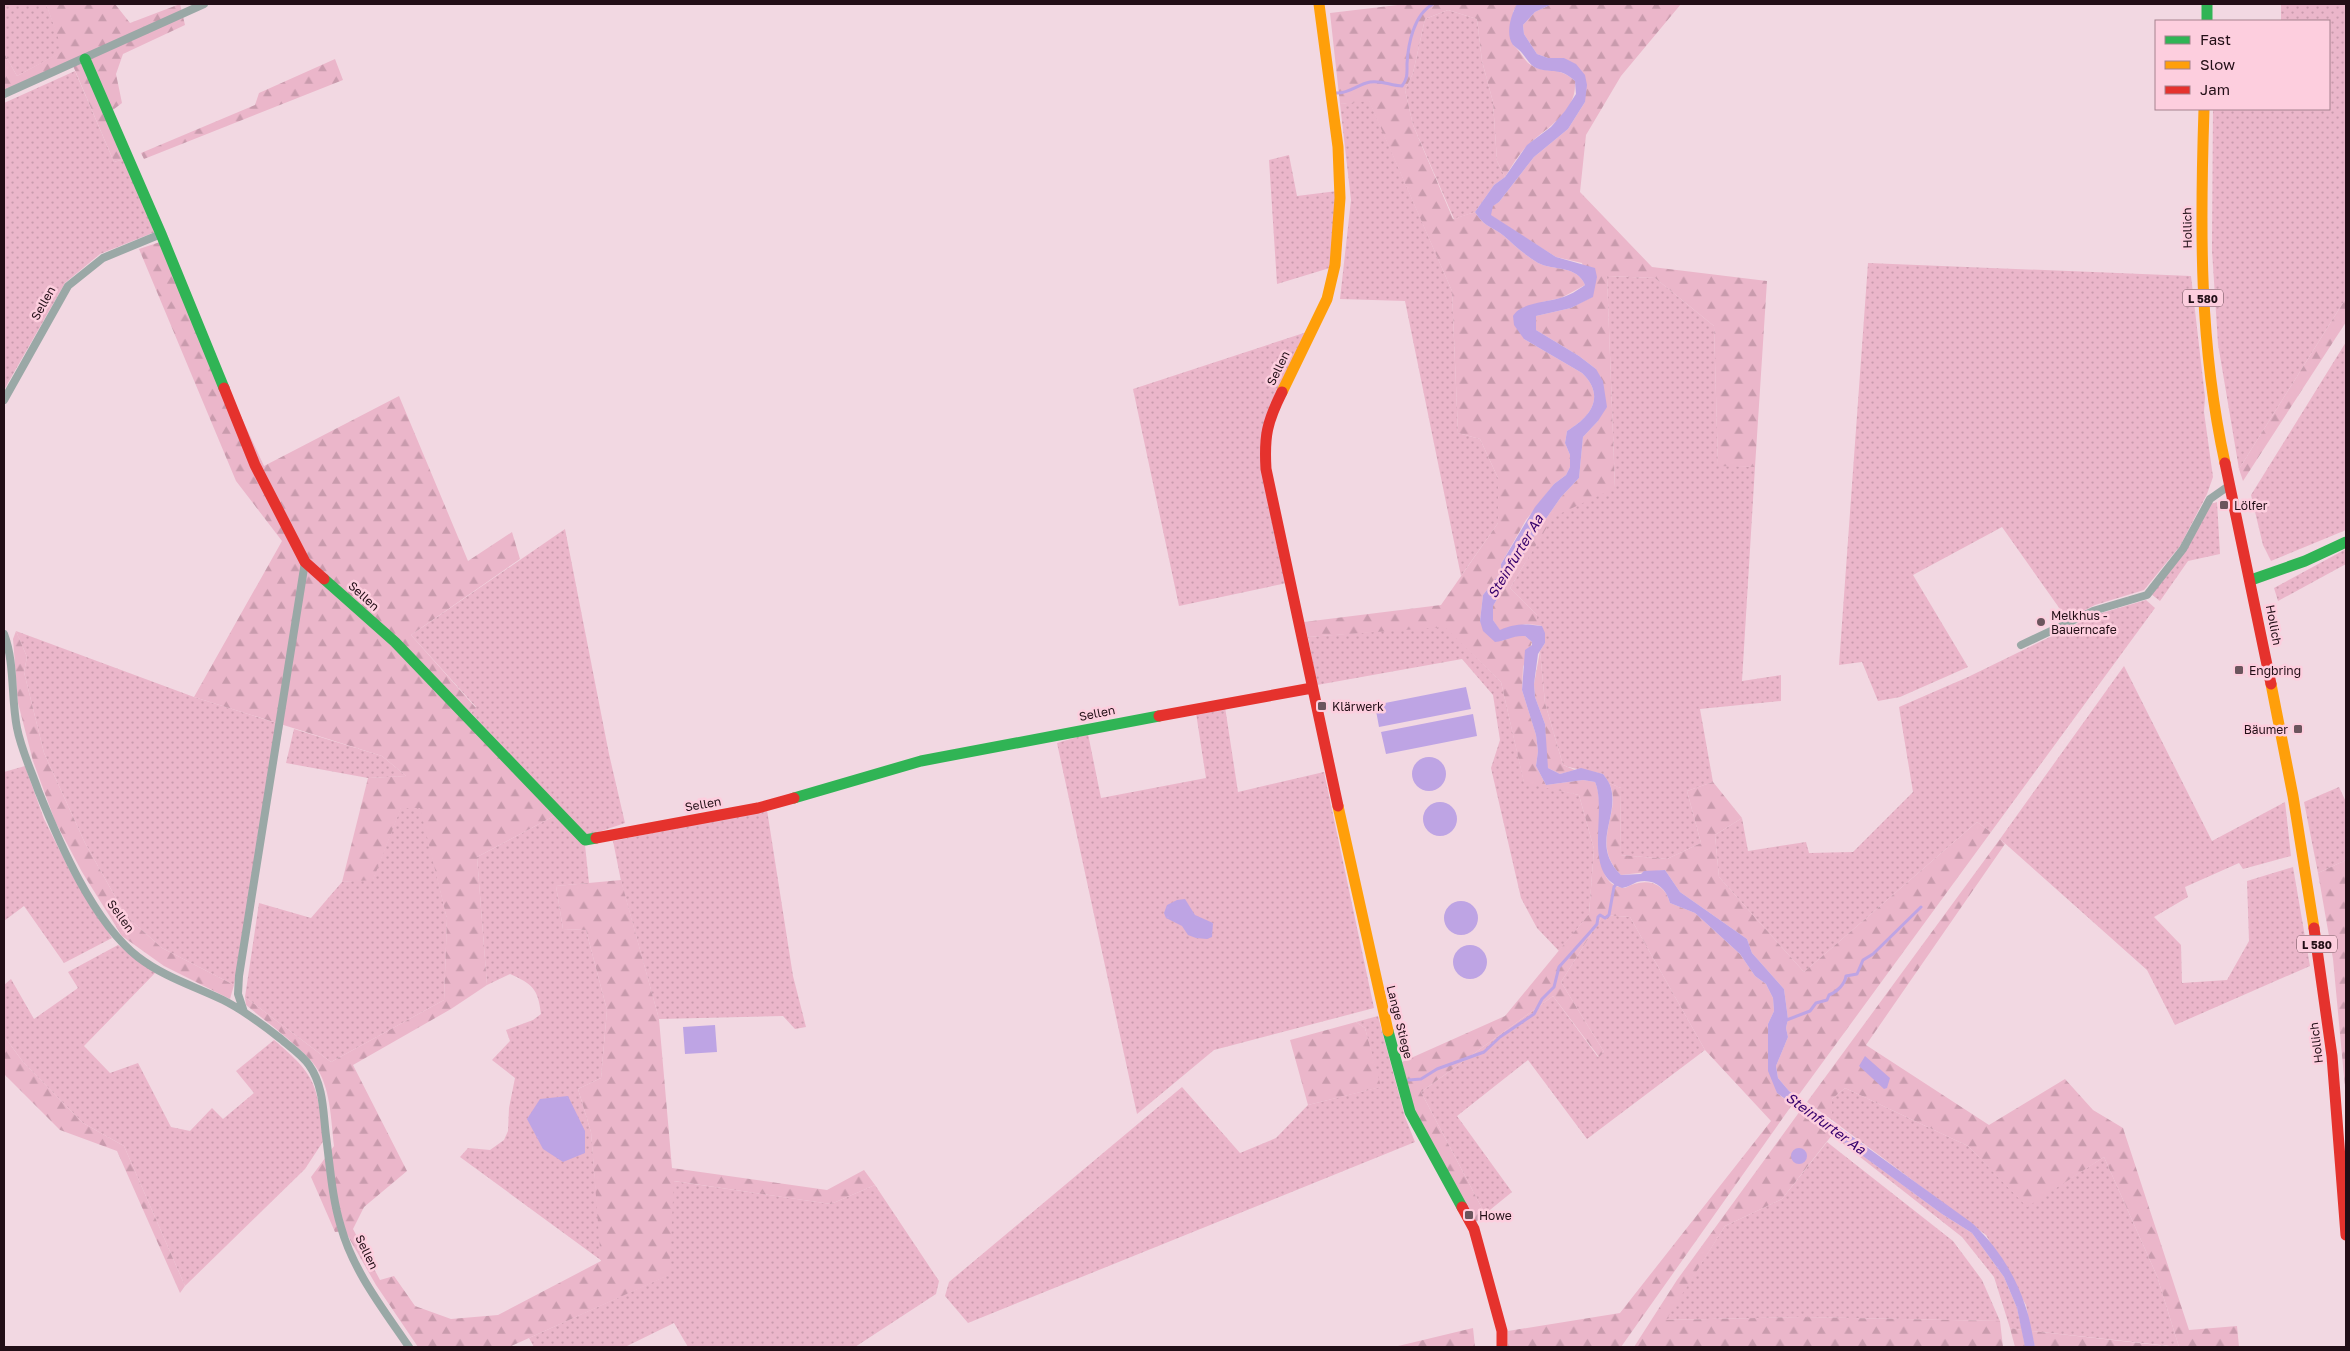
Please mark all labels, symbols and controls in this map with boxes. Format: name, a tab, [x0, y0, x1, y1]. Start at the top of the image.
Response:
legend	[2155, 20, 2330, 110]
text: Fast	[2200, 30, 2231, 48]
text: Slow	[2200, 55, 2235, 73]
text: Jam	[2200, 80, 2230, 98]
street label: Hollich	[2179, 207, 2195, 249]
street label: Sellen	[28, 283, 58, 323]
road number: L 580	[2183, 290, 2223, 306]
street label: Sellen	[1263, 348, 1293, 388]
place label: Lölfer	[2234, 498, 2268, 513]
marker: Lölfer	[2218, 499, 2230, 511]
water label: Steinfurter Aa	[1483, 510, 1547, 601]
street label: Sellen	[345, 578, 383, 614]
street label: Hollich	[2263, 603, 2285, 647]
place label: Melkhus - Bauerncafe	[2051, 608, 2117, 637]
marker: Melkhus - Bauerncafe	[2035, 616, 2047, 628]
place label: Engbring	[2249, 663, 2301, 678]
marker: Engbring	[2233, 664, 2245, 676]
place label: Klärwerk	[1332, 699, 1384, 714]
marker: Klärwerk	[1316, 700, 1328, 712]
street label: Sellen	[1078, 702, 1116, 724]
place label: Bäumer	[2244, 722, 2288, 737]
marker: Bäumer	[2292, 723, 2304, 735]
street label: Sellen	[684, 793, 722, 815]
street label: Sellen	[104, 897, 138, 935]
road number: L 580	[2297, 936, 2337, 952]
street label: Lange Stiege	[1384, 984, 1416, 1060]
street label: Hollich	[2306, 1022, 2326, 1064]
water label: Steinfurter Aa	[1783, 1088, 1870, 1158]
place label: Howe	[1479, 1208, 1512, 1223]
marker: Howe	[1463, 1209, 1475, 1221]
street label: Sellen	[352, 1232, 382, 1272]

